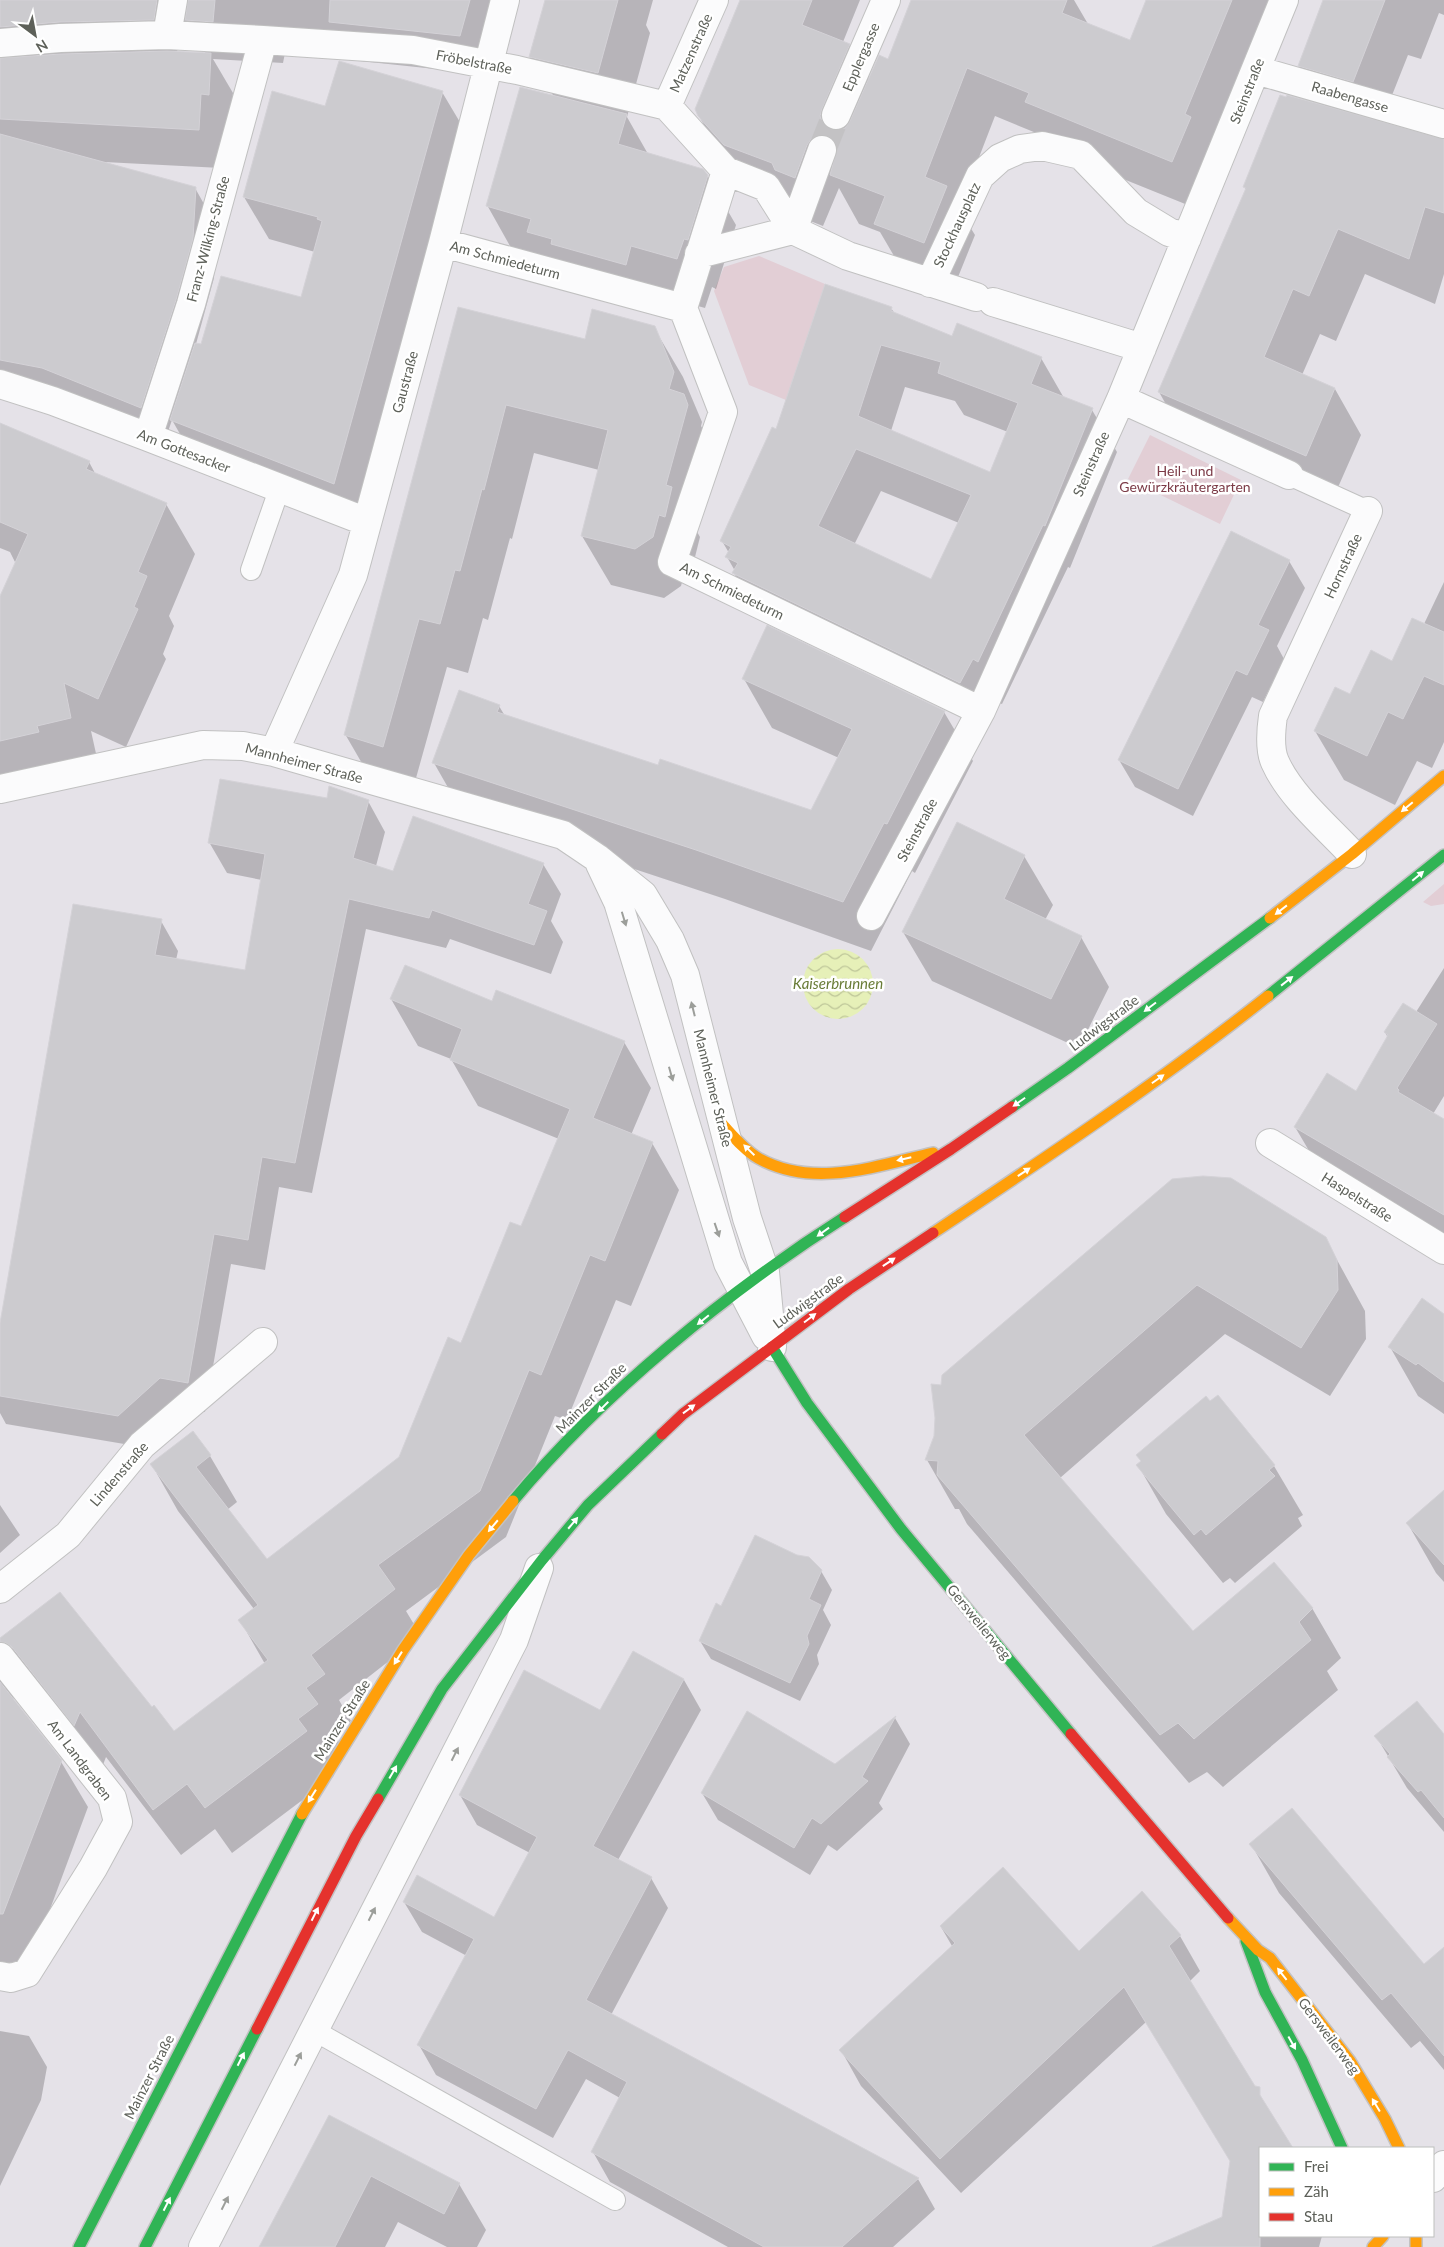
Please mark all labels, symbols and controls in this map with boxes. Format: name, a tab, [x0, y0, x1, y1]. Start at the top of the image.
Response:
north arrow	[10, 10, 60, 60]
street label: Matzenstraße	[666, 11, 716, 95]
street label: Epplergasse	[838, 20, 883, 94]
text: N	[33, 36, 51, 57]
street label: Fröbelstraße	[435, 46, 514, 77]
street label: Steinstraße	[1226, 55, 1267, 126]
street label: Raabengasse	[1310, 77, 1391, 116]
street label: Franz-Wilking-Straße	[182, 174, 233, 304]
street label: Stockhausplatz	[929, 179, 984, 270]
street label: Am Schmiedeturm	[448, 237, 562, 282]
street label: Gaustraße	[388, 349, 421, 415]
street label: Am Gottesacker	[135, 425, 233, 476]
street label: Steinstraße	[1069, 429, 1112, 499]
park label: Heil- und Gewürzkräutergarten	[1119, 462, 1251, 495]
street label: Hornstraße	[1320, 531, 1365, 601]
street label: Am Schmiedeturm	[677, 558, 787, 623]
street label: Mannheimer Straße	[243, 739, 365, 786]
street label: Steinstraße	[893, 795, 940, 864]
one-way arrow	[1401, 802, 1414, 813]
one-way arrow	[1411, 871, 1424, 882]
one-way arrow	[1275, 904, 1288, 915]
one-way arrow	[620, 912, 628, 927]
water label: Kaiserbrunnen	[793, 974, 883, 992]
one-way arrow	[1280, 976, 1293, 987]
street label: Ludwigstraße	[1066, 991, 1142, 1054]
one-way arrow	[689, 1001, 697, 1016]
one-way arrow	[1143, 1002, 1157, 1012]
street label: Mannheimer Straße	[691, 1027, 736, 1149]
one-way arrow	[668, 1067, 676, 1082]
one-way arrow	[1151, 1074, 1164, 1084]
one-way arrow	[1012, 1097, 1026, 1107]
one-way arrow	[744, 1144, 756, 1156]
one-way arrow	[896, 1155, 911, 1163]
one-way arrow	[1018, 1167, 1031, 1177]
street label: Haspelstraße	[1319, 1168, 1396, 1225]
one-way arrow	[714, 1223, 721, 1238]
one-way arrow	[816, 1227, 830, 1237]
one-way arrow	[882, 1257, 896, 1267]
street label: Ludwigstraße	[769, 1269, 846, 1332]
one-way arrow	[803, 1313, 817, 1323]
one-way arrow	[697, 1314, 710, 1325]
street label: Mainzer Straße	[552, 1359, 629, 1436]
one-way arrow	[597, 1401, 609, 1413]
one-way arrow	[682, 1404, 695, 1415]
street label: Lindenstraße	[86, 1438, 151, 1509]
one-way arrow	[568, 1517, 579, 1530]
one-way arrow	[487, 1520, 498, 1533]
street label: Gersweilerweg	[944, 1581, 1015, 1663]
one-way arrow	[393, 1652, 402, 1665]
street label: Mainzer Straße	[310, 1676, 373, 1764]
street label: Am Landgraben	[45, 1716, 116, 1803]
one-way arrow	[451, 1747, 459, 1761]
one-way arrow	[389, 1765, 398, 1778]
one-way arrow	[308, 1790, 317, 1803]
one-way arrow	[311, 1907, 319, 1922]
one-way arrow	[368, 1907, 376, 1921]
one-way arrow	[1276, 1967, 1287, 1980]
street label: Gersweilerweg	[1295, 1994, 1364, 2077]
street label: Mainzer Straße	[120, 2032, 177, 2122]
one-way arrow	[1288, 2036, 1297, 2049]
one-way arrow	[294, 2051, 302, 2066]
one-way arrow	[237, 2052, 245, 2066]
one-way arrow	[1372, 2099, 1381, 2112]
legend	[1259, 2147, 1434, 2237]
text: Frei	[1304, 2157, 1329, 2175]
text: Zäh	[1304, 2182, 1329, 2200]
one-way arrow	[163, 2196, 171, 2211]
one-way arrow	[221, 2196, 229, 2211]
text: Stau	[1304, 2207, 1333, 2225]

